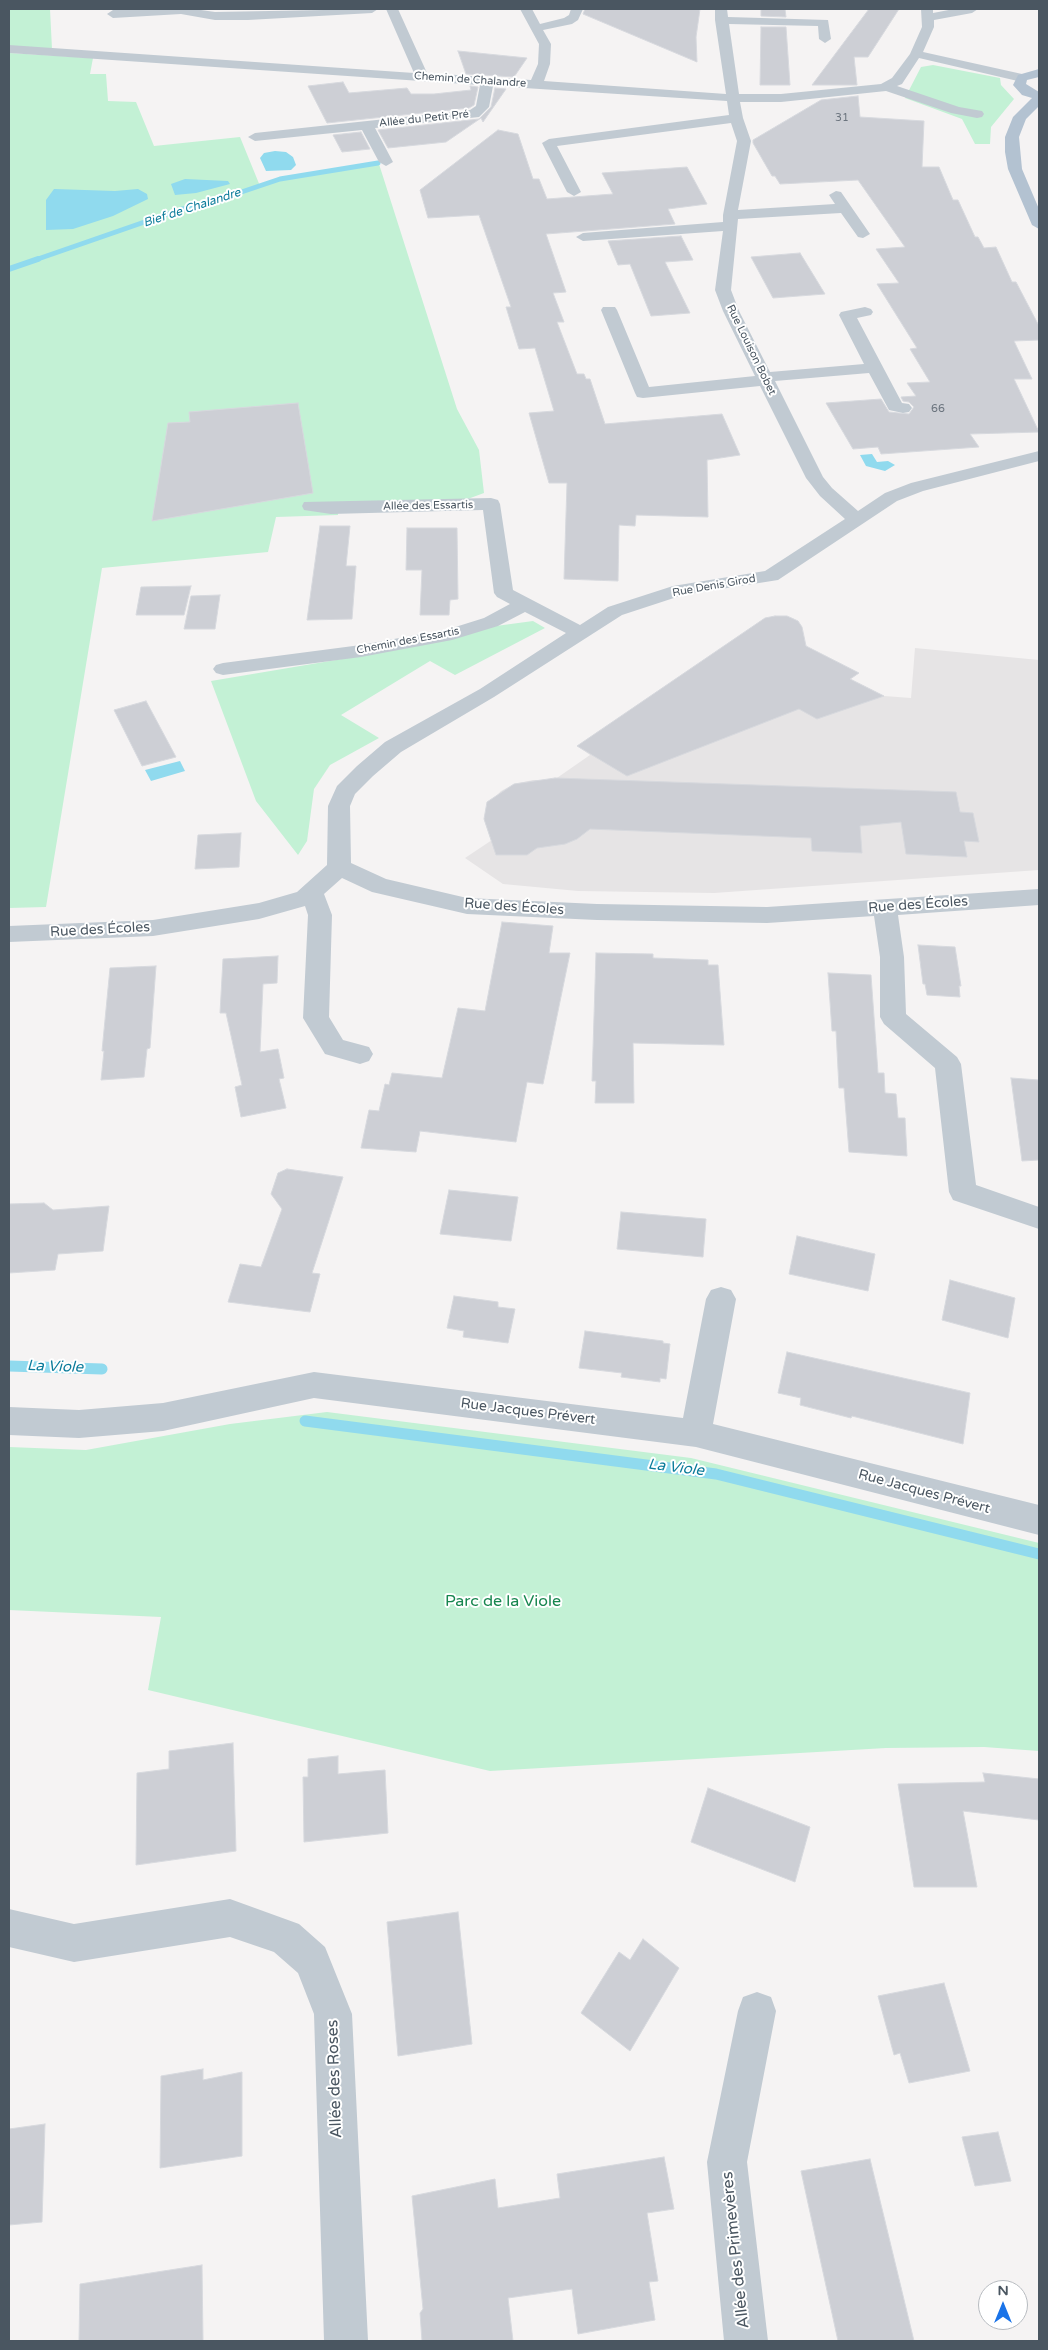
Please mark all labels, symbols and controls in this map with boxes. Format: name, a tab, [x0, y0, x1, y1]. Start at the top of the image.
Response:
street label: Chemin de Chalandre	[413, 69, 527, 91]
street label: Allée du Petit Pré	[378, 108, 470, 130]
house number: 31	[835, 111, 849, 125]
water label: Bief de Chalandre	[142, 185, 242, 231]
street label: Rue Louison Bobet	[723, 303, 779, 397]
house number: 66	[931, 402, 945, 416]
street label: Allée des Essartis	[383, 499, 473, 513]
street label: Rue Denis Girod	[671, 572, 757, 600]
street label: Chemin des Essartis	[355, 625, 461, 657]
street label: Rue des Écoles	[868, 893, 968, 917]
street label: Rue des Écoles	[464, 895, 564, 919]
street label: Rue des Écoles	[50, 919, 150, 941]
water label: La Viole	[27, 1357, 83, 1377]
street label: Rue Jacques Prévert	[460, 1395, 596, 1429]
water label: La Viole	[647, 1456, 705, 1480]
street label: Rue Jacques Prévert	[856, 1466, 992, 1518]
park label: Parc de la Viole	[445, 1592, 561, 1612]
street label: Allée des Roses	[323, 2019, 347, 2139]
street label: Allée des Primevères	[718, 2171, 754, 2329]
north arrow	[978, 2280, 1028, 2330]
text: N	[997, 2282, 1009, 2299]

